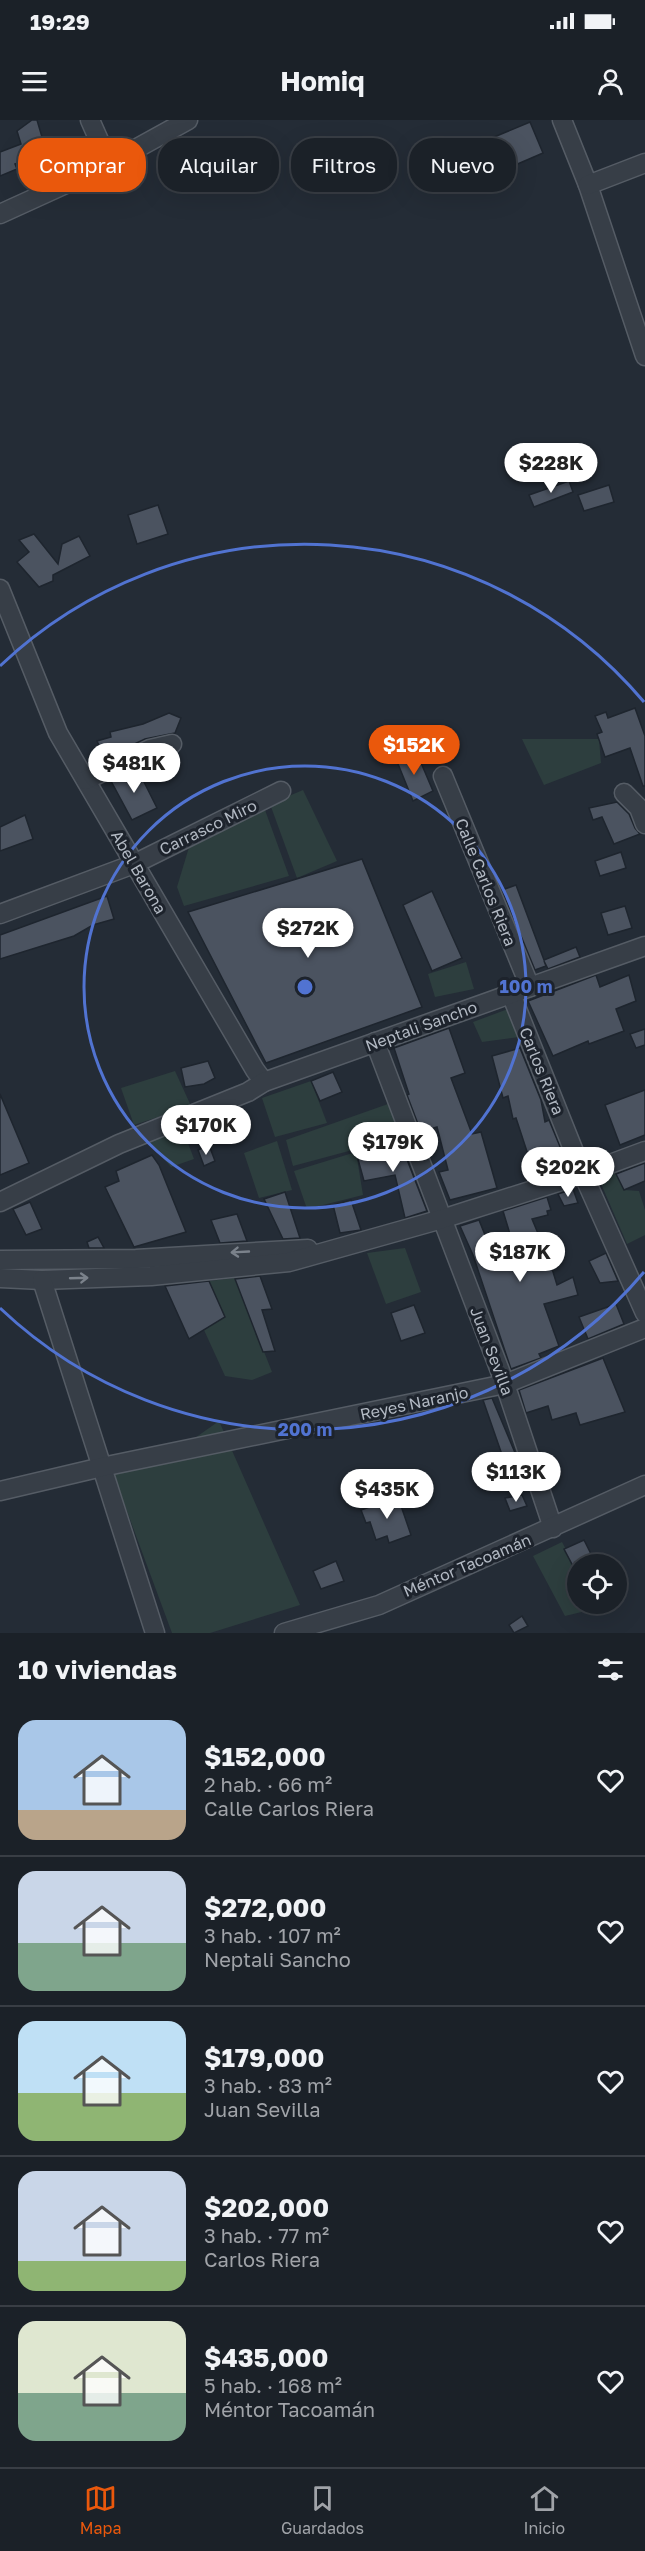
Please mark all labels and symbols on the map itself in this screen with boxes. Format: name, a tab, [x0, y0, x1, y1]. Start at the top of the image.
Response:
pin: $228K	[509, 443, 593, 494]
pin: $152K	[372, 725, 456, 776]
pin: $481K	[92, 743, 176, 794]
street label: Carrasco Miro	[156, 795, 260, 859]
street label: Calle Carlos Riera	[451, 815, 521, 949]
street label: Abel Barona	[107, 827, 171, 917]
pin: $272K	[266, 908, 350, 959]
text: 100 m	[500, 975, 552, 997]
centre of rings	[295, 977, 315, 997]
street label: Neptali Sancho	[362, 997, 480, 1055]
street label: Carlos Riera	[515, 1024, 569, 1118]
pin: $170K	[164, 1105, 248, 1156]
pin: $179K	[351, 1122, 435, 1173]
pin: $202K	[526, 1147, 610, 1198]
pin: $187K	[478, 1232, 562, 1283]
one-way arrow	[230, 1247, 250, 1258]
one-way arrow	[69, 1273, 89, 1284]
street label: Juan Sevilla	[466, 1304, 518, 1398]
street label: Reyes Naranjo	[358, 1382, 470, 1424]
text: 200 m	[278, 1418, 332, 1440]
pin: $113K	[474, 1452, 558, 1503]
pin: $435K	[345, 1469, 429, 1520]
street label: Méntor Tacoamán	[400, 1529, 534, 1601]

